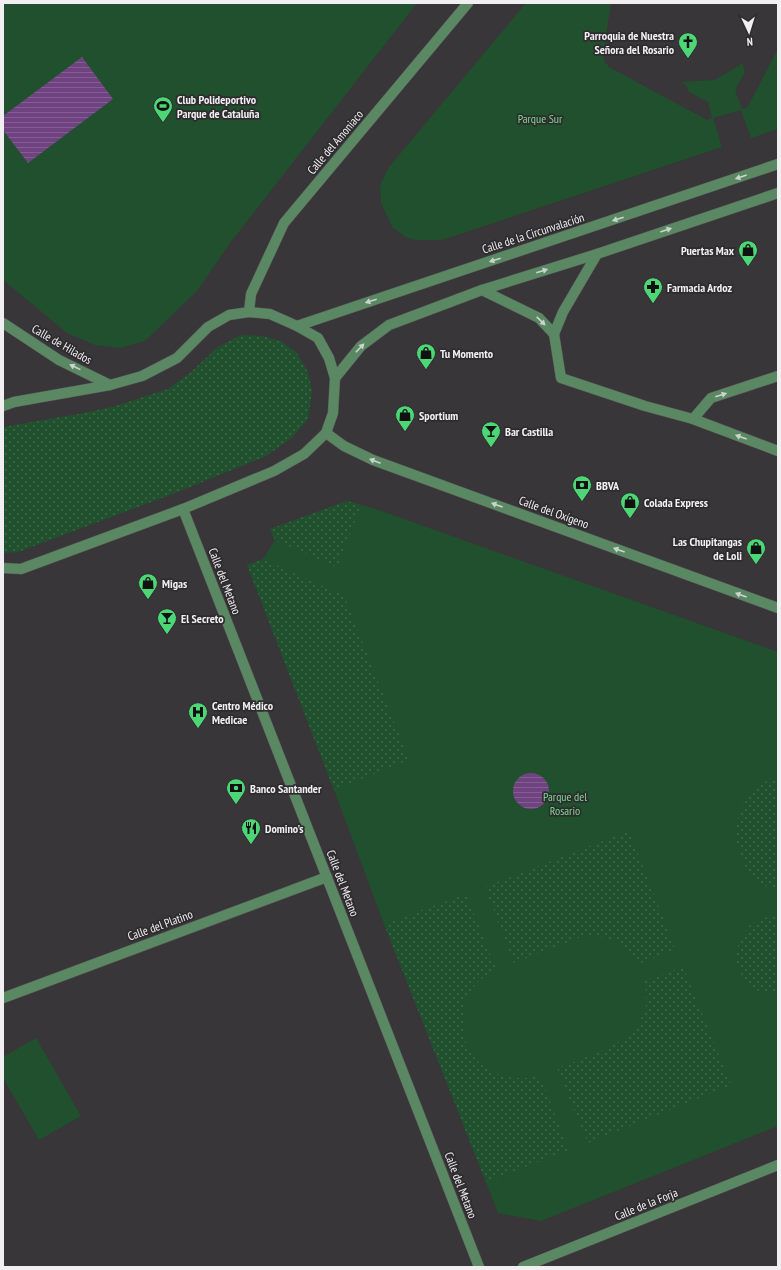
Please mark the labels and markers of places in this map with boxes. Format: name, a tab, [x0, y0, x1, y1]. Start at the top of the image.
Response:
place label: Parroquia de Nuestra Señora del Rosario	[584, 28, 675, 57]
church icon: Parroquia de Nuestra Señora del Rosario	[677, 31, 699, 59]
place label: Club Polideportivo Parque de Cataluña	[177, 92, 259, 121]
sports icon: Club Polideportivo Parque de Cataluña	[152, 95, 174, 123]
shop icon: Puertas Max	[737, 239, 759, 267]
place label: Puertas Max	[681, 243, 735, 258]
pharmacy icon: Farmacia Ardoz	[642, 276, 664, 304]
place label: Farmacia Ardoz	[667, 280, 732, 295]
shop icon: Tu Momento	[415, 342, 437, 370]
place label: Tu Momento	[440, 346, 494, 361]
shop icon: Sportium	[394, 404, 416, 432]
place label: Sportium	[419, 408, 458, 423]
bar icon: Bar Castilla	[480, 420, 502, 448]
place label: Bar Castilla	[505, 424, 553, 439]
bank icon: BBVA	[571, 474, 593, 502]
place label: BBVA	[596, 478, 620, 493]
shop icon: Colada Express	[619, 491, 641, 519]
place label: Colada Express	[644, 495, 708, 510]
place label: Las Chupitangas de Loli	[673, 534, 742, 563]
shop icon: Las Chupitangas de Loli	[745, 537, 767, 565]
shop icon: Migas	[137, 572, 159, 600]
place label: Migas	[162, 576, 187, 591]
bar icon: El Secreto	[156, 607, 178, 635]
place label: El Secreto	[181, 611, 224, 626]
place label: Centro Médico Medicae	[212, 698, 274, 727]
hospital icon: Centro Médico Medicae	[187, 701, 209, 729]
bank icon: Banco Santander	[225, 777, 247, 805]
place label: Banco Santander	[250, 781, 322, 796]
restaurant icon: Domino's	[240, 817, 262, 845]
place label: Domino's	[265, 821, 303, 836]

